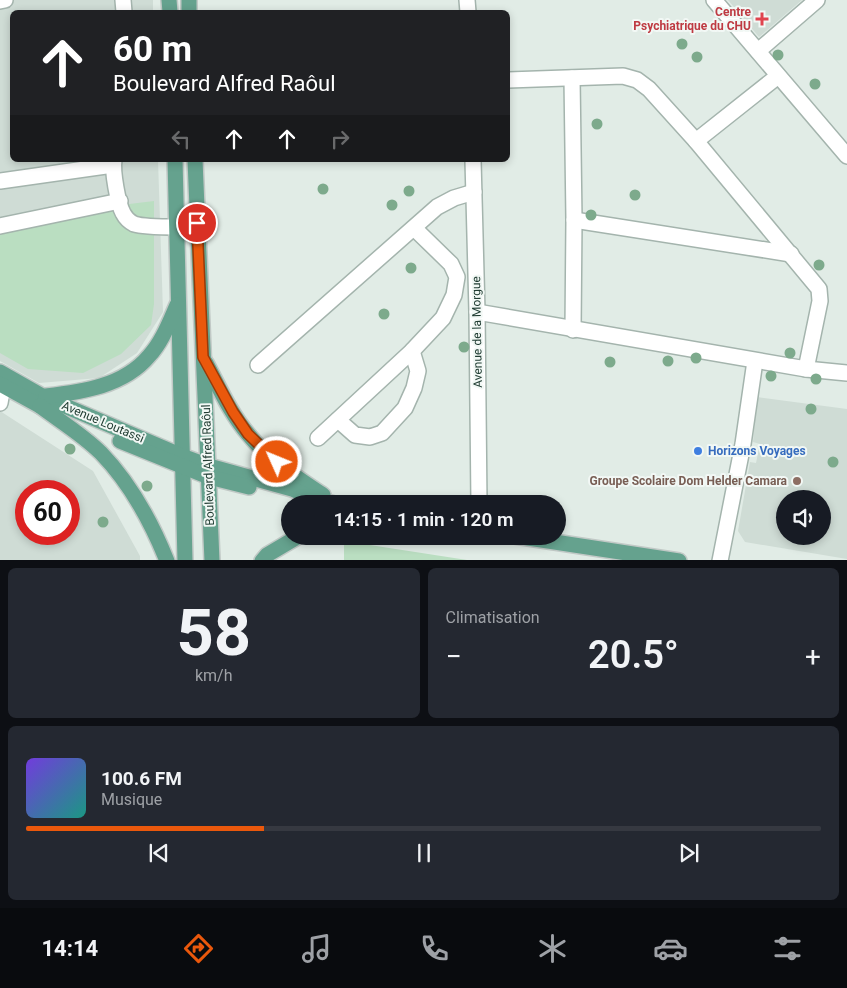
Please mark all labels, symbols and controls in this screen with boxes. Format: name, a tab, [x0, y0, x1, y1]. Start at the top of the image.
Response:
place label: Centre Psychiatrique du CHU	[633, 5, 752, 33]
marker: Centre Psychiatrique du CHU	[755, 12, 769, 26]
text: 60 m	[113, 29, 192, 70]
icon: ahead	[30, 30, 95, 95]
text: Boulevard Alfred Raôul	[113, 71, 336, 96]
icon: left	[167, 125, 195, 153]
icon: ahead	[220, 125, 248, 153]
icon: ahead	[273, 125, 301, 153]
icon: right	[326, 125, 354, 153]
pin	[176, 202, 218, 244]
icon: arrive	[183, 209, 211, 237]
street label: Avenue de la Morgue	[469, 276, 485, 388]
street label: Avenue Loutassi	[60, 398, 146, 446]
street label: Boulevard Alfred Raôul	[199, 404, 217, 526]
position arrow	[250, 435, 302, 487]
place label: Horizons Voyages	[708, 444, 806, 458]
marker: Horizons Voyages	[692, 445, 704, 457]
place label: Groupe Scolaire Dom Helder Camara	[590, 474, 788, 488]
marker: Groupe Scolaire Dom Helder Camara	[791, 475, 803, 487]
speed limit sign: 60	[15, 480, 80, 545]
map controls	[776, 490, 831, 545]
button: sound	[776, 490, 831, 545]
text: 14:15 · 1 min · 120 m	[333, 508, 514, 531]
text: 58	[176, 595, 251, 671]
text: Climatisation	[446, 608, 540, 627]
text: 20.5°	[588, 633, 679, 677]
text: −	[446, 640, 462, 673]
text: +	[805, 640, 821, 673]
text: km/h	[195, 666, 233, 685]
text: 100.6 FM	[101, 767, 182, 790]
text: Musique	[101, 790, 162, 809]
icon: previous	[145, 839, 173, 867]
icon: pause	[410, 839, 438, 867]
icon: next	[675, 839, 703, 867]
icon: directions	[181, 931, 216, 966]
icon: music	[299, 931, 334, 966]
icon: phone	[417, 931, 452, 966]
icon: climate	[535, 931, 570, 966]
icon: car	[653, 931, 688, 966]
icon: filters	[770, 931, 805, 966]
text: 14:14	[41, 936, 98, 961]

